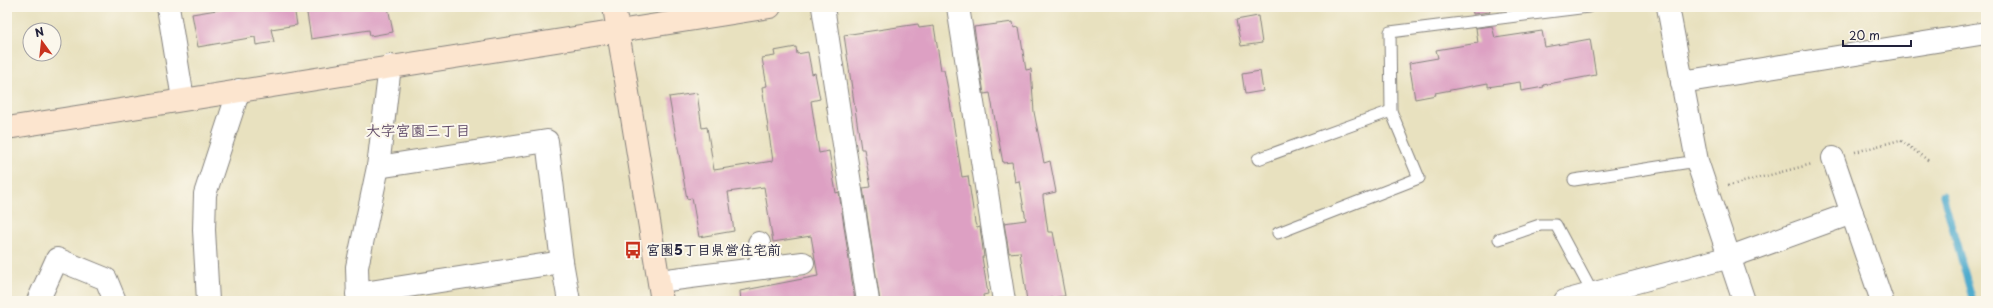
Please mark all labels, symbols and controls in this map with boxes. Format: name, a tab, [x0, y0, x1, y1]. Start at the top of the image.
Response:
north arrow	[22, 22, 62, 62]
text: N	[33, 22, 46, 41]
scale bar	[1843, 22, 1911, 48]
text: 20 m	[1849, 26, 1880, 44]
district label: 大字宮園三丁目	[365, 118, 471, 141]
place label: 宮園5丁目県営住宅前	[646, 239, 781, 260]
bus stop icon: 宮園5丁目県営住宅前	[623, 240, 643, 260]

